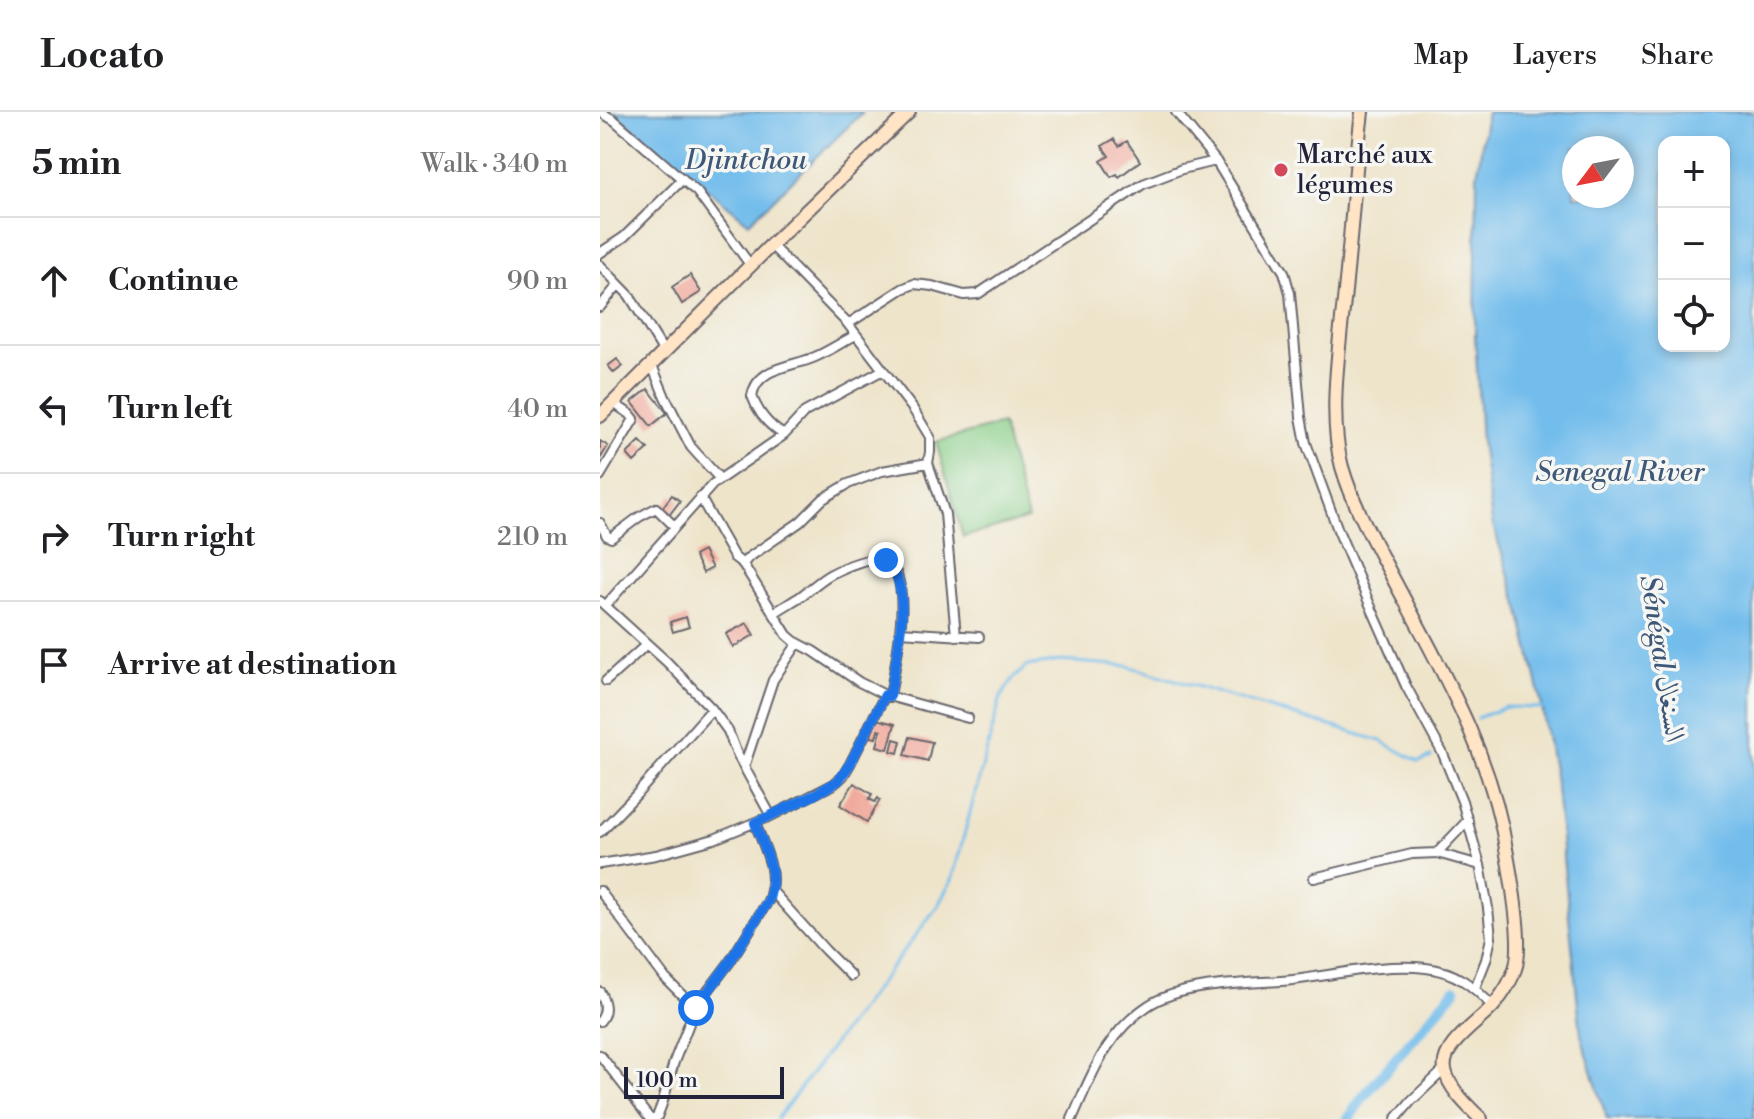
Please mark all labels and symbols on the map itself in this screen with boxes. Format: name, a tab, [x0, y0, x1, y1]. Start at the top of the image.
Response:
north arrow	[1562, 136, 1634, 208]
place label: Marché aux légumes	[1297, 139, 1433, 201]
water label: Djintchou	[684, 143, 807, 178]
marker: Marché aux légumes	[1272, 161, 1290, 179]
water label: Senegal River	[1535, 455, 1706, 490]
route end	[868, 542, 904, 578]
water label: Sénégal السنغال	[1631, 573, 1693, 745]
route start	[678, 990, 714, 1026]
scale bar	[624, 1063, 784, 1099]

